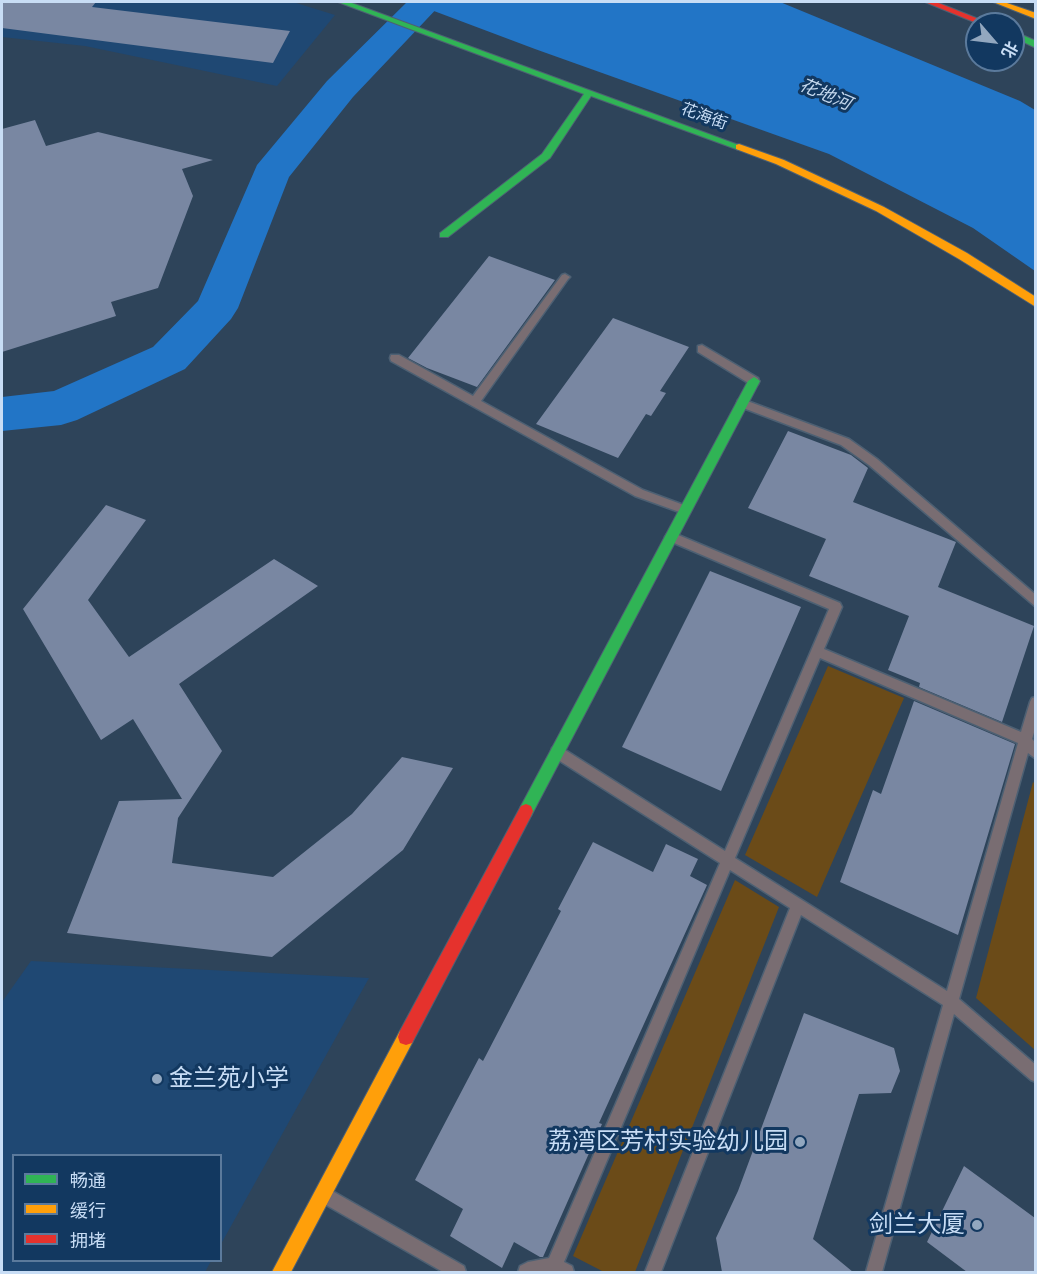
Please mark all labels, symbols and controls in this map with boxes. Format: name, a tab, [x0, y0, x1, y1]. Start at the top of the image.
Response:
north arrow	[965, 12, 1025, 72]
text: 北	[997, 38, 1023, 62]
water label: 花地河	[796, 75, 854, 115]
street label: 花海街	[678, 100, 730, 134]
place label: 金兰苑小学	[169, 1065, 289, 1093]
marker: 金兰苑小学	[150, 1072, 164, 1086]
place label: 荔湾区芳村实验幼儿园	[548, 1128, 788, 1156]
marker: 荔湾区芳村实验幼儿园	[793, 1135, 807, 1149]
legend	[12, 1154, 222, 1262]
text: 畅通	[70, 1169, 106, 1192]
text: 缓行	[70, 1199, 106, 1222]
place label: 剑兰大厦	[869, 1211, 965, 1239]
marker: 剑兰大厦	[970, 1218, 984, 1232]
text: 拥堵	[70, 1229, 106, 1252]

